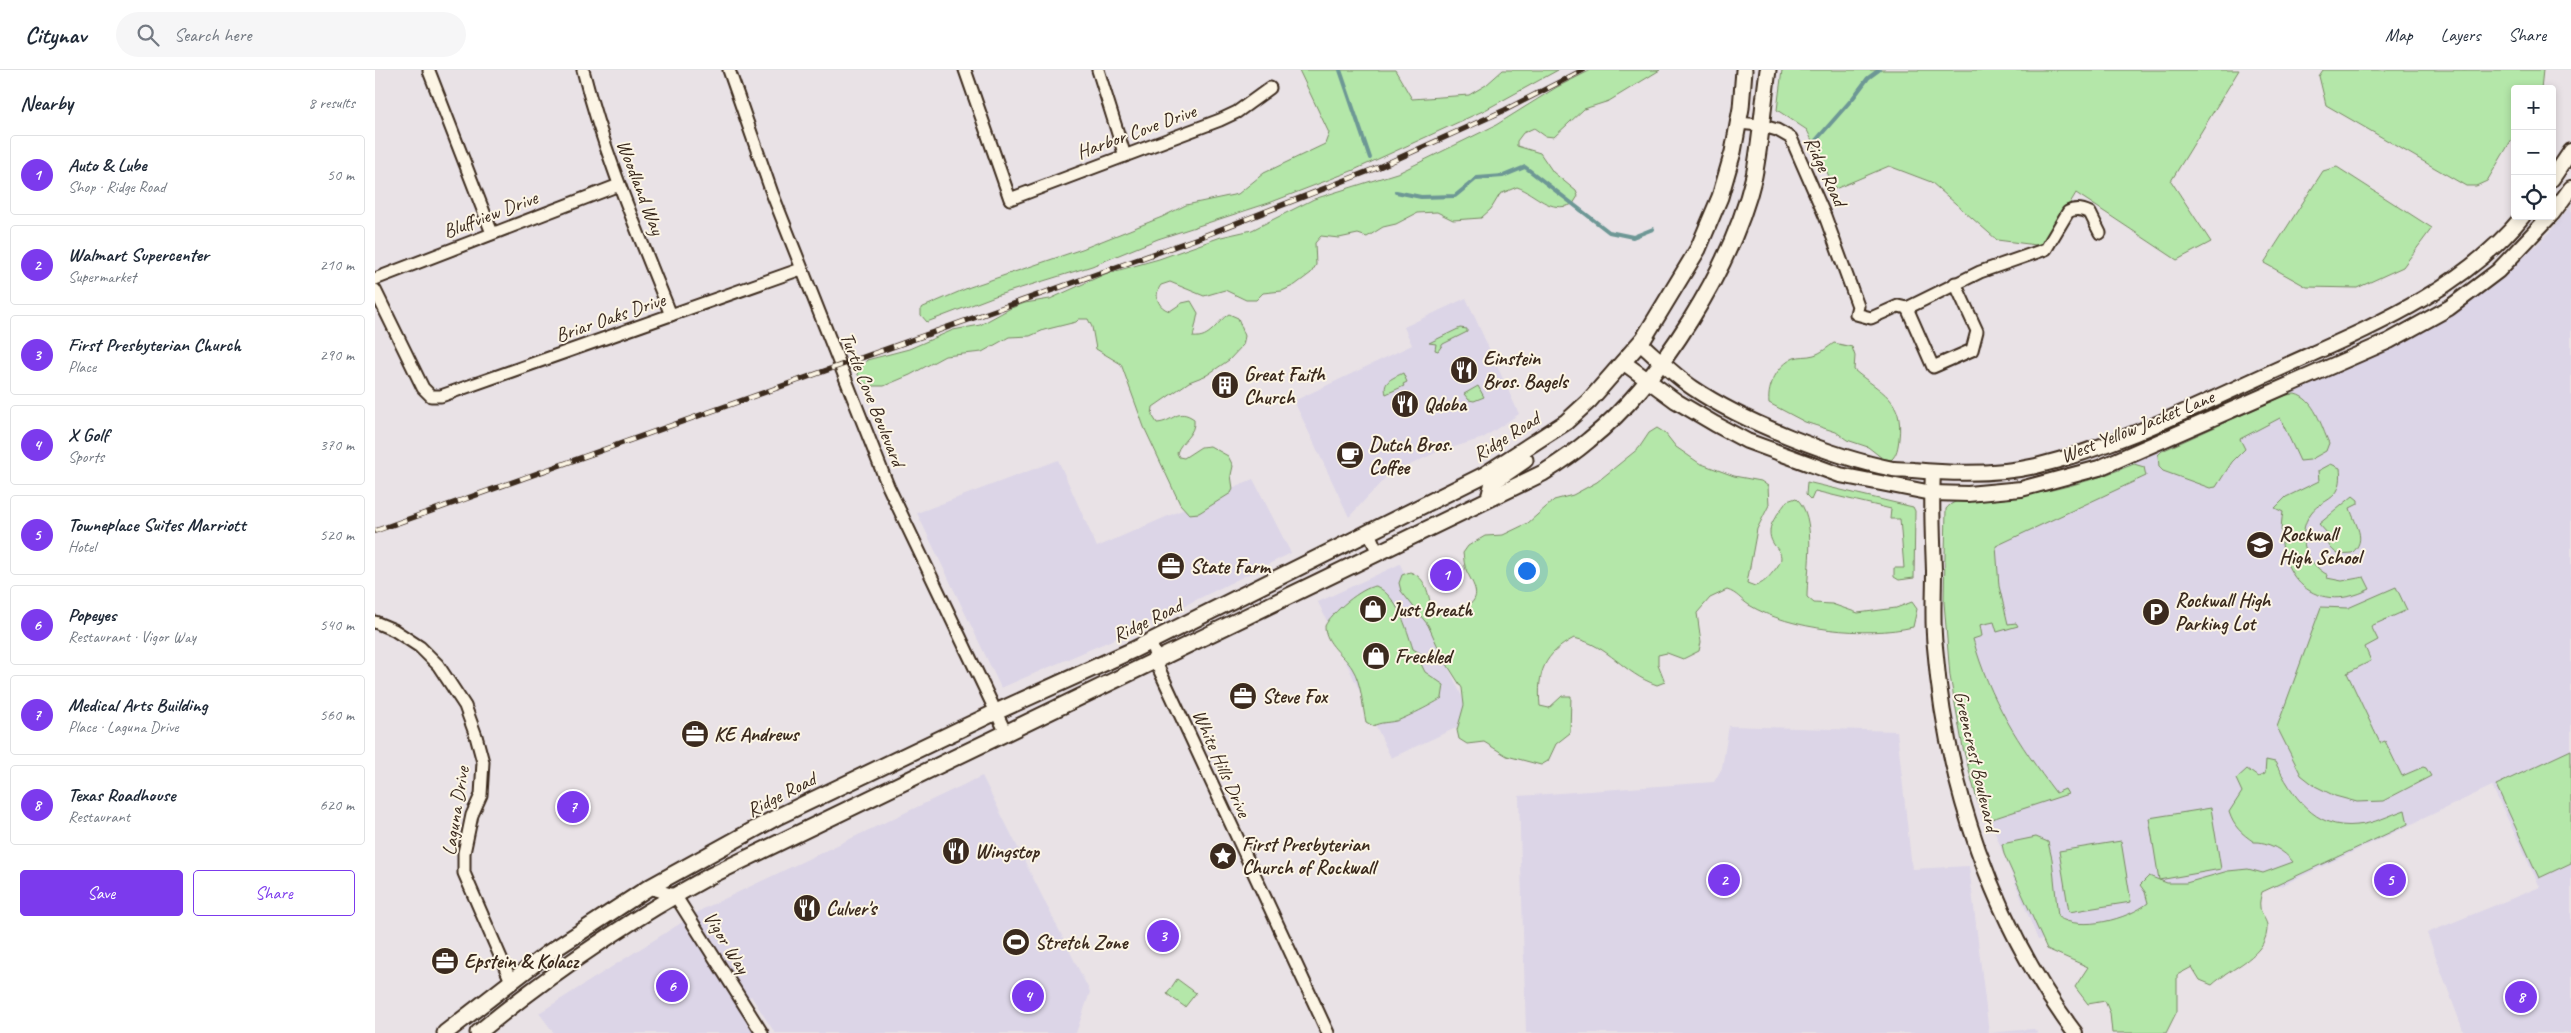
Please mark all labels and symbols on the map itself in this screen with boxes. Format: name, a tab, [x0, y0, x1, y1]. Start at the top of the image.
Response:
street label: Harbor Cove Drive	[1073, 98, 1201, 165]
street label: Ridge Road	[1798, 132, 1854, 213]
street label: Woodland Way	[611, 136, 670, 239]
street label: Bluffview Drive	[439, 184, 542, 244]
street label: Briar Oaks Drive	[552, 287, 670, 348]
street label: Turtle Cove Boulevard	[834, 329, 912, 473]
place label: Einstein Bros. Bagels	[1483, 346, 1570, 394]
restaurant icon: Einstein Bros. Bagels	[1449, 355, 1479, 385]
place label: Great Faith Church	[1244, 362, 1326, 410]
building icon: Great Faith Church	[1210, 370, 1240, 400]
street label: West Yellow Jacket Lane	[2057, 384, 2219, 469]
restaurant icon: Qdoba	[1390, 389, 1420, 419]
place label: Qdoba	[1424, 392, 1468, 417]
street label: Ridge Road	[1468, 404, 1547, 467]
place label: Dutch Bros. Coffee	[1369, 432, 1453, 480]
cafe icon: Dutch Bros. Coffee	[1335, 440, 1365, 470]
place label: Rockwall High School	[2279, 522, 2364, 570]
school or university icon: Rockwall High School	[2245, 530, 2275, 560]
office icon: State Farm	[1156, 551, 1186, 581]
place label: State Farm	[1190, 554, 1271, 579]
pin: 1	[1430, 556, 1462, 594]
your location	[1514, 558, 1540, 584]
place label: Rockwall High Parking Lot	[2175, 588, 2272, 636]
street label: Ridge Road	[1108, 592, 1189, 648]
shop icon: Just Breath	[1358, 594, 1388, 624]
place label: Just Breath	[1390, 597, 1473, 622]
parking icon: Rockwall High Parking Lot	[2141, 597, 2171, 627]
shop icon: Freckled	[1361, 641, 1391, 671]
place label: Freckled	[1395, 644, 1455, 669]
office icon: Steve Fox	[1228, 681, 1258, 711]
place label: Steve Fox	[1262, 684, 1329, 709]
street label: Greencrest Boulevard	[1948, 688, 2006, 837]
street label: White Hills Drive	[1187, 705, 1257, 822]
office icon: KE Andrews	[680, 719, 710, 749]
place label: KE Andrews	[714, 722, 800, 747]
street label: Laguna Drive	[436, 763, 475, 857]
street label: Ridge Road	[742, 765, 823, 822]
pin: 7	[557, 788, 589, 826]
place label: First Presbyterian Church of Rockwall	[1242, 832, 1379, 880]
restaurant icon: Wingstop	[941, 836, 971, 866]
place label: Wingstop	[975, 839, 1040, 864]
place icon: First Presbyterian Church of Rockwall	[1208, 841, 1238, 871]
pin: 2	[1708, 861, 1740, 899]
pin: 5	[2374, 861, 2406, 899]
restaurant icon: Culver's	[792, 893, 822, 923]
place label: Culver's	[826, 896, 878, 921]
street label: Vigor Way	[698, 906, 757, 980]
pin: 3	[1147, 917, 1179, 955]
sports icon: Stretch Zone	[1001, 927, 1031, 957]
place label: Stretch Zone	[1035, 930, 1129, 955]
office icon: Epstein & Kolacz	[430, 946, 460, 976]
place label: Epstein & Kolacz	[464, 949, 580, 974]
pin: 6	[656, 967, 688, 1005]
pin: 4	[1012, 977, 1044, 1015]
pin: 8	[2505, 978, 2537, 1016]

